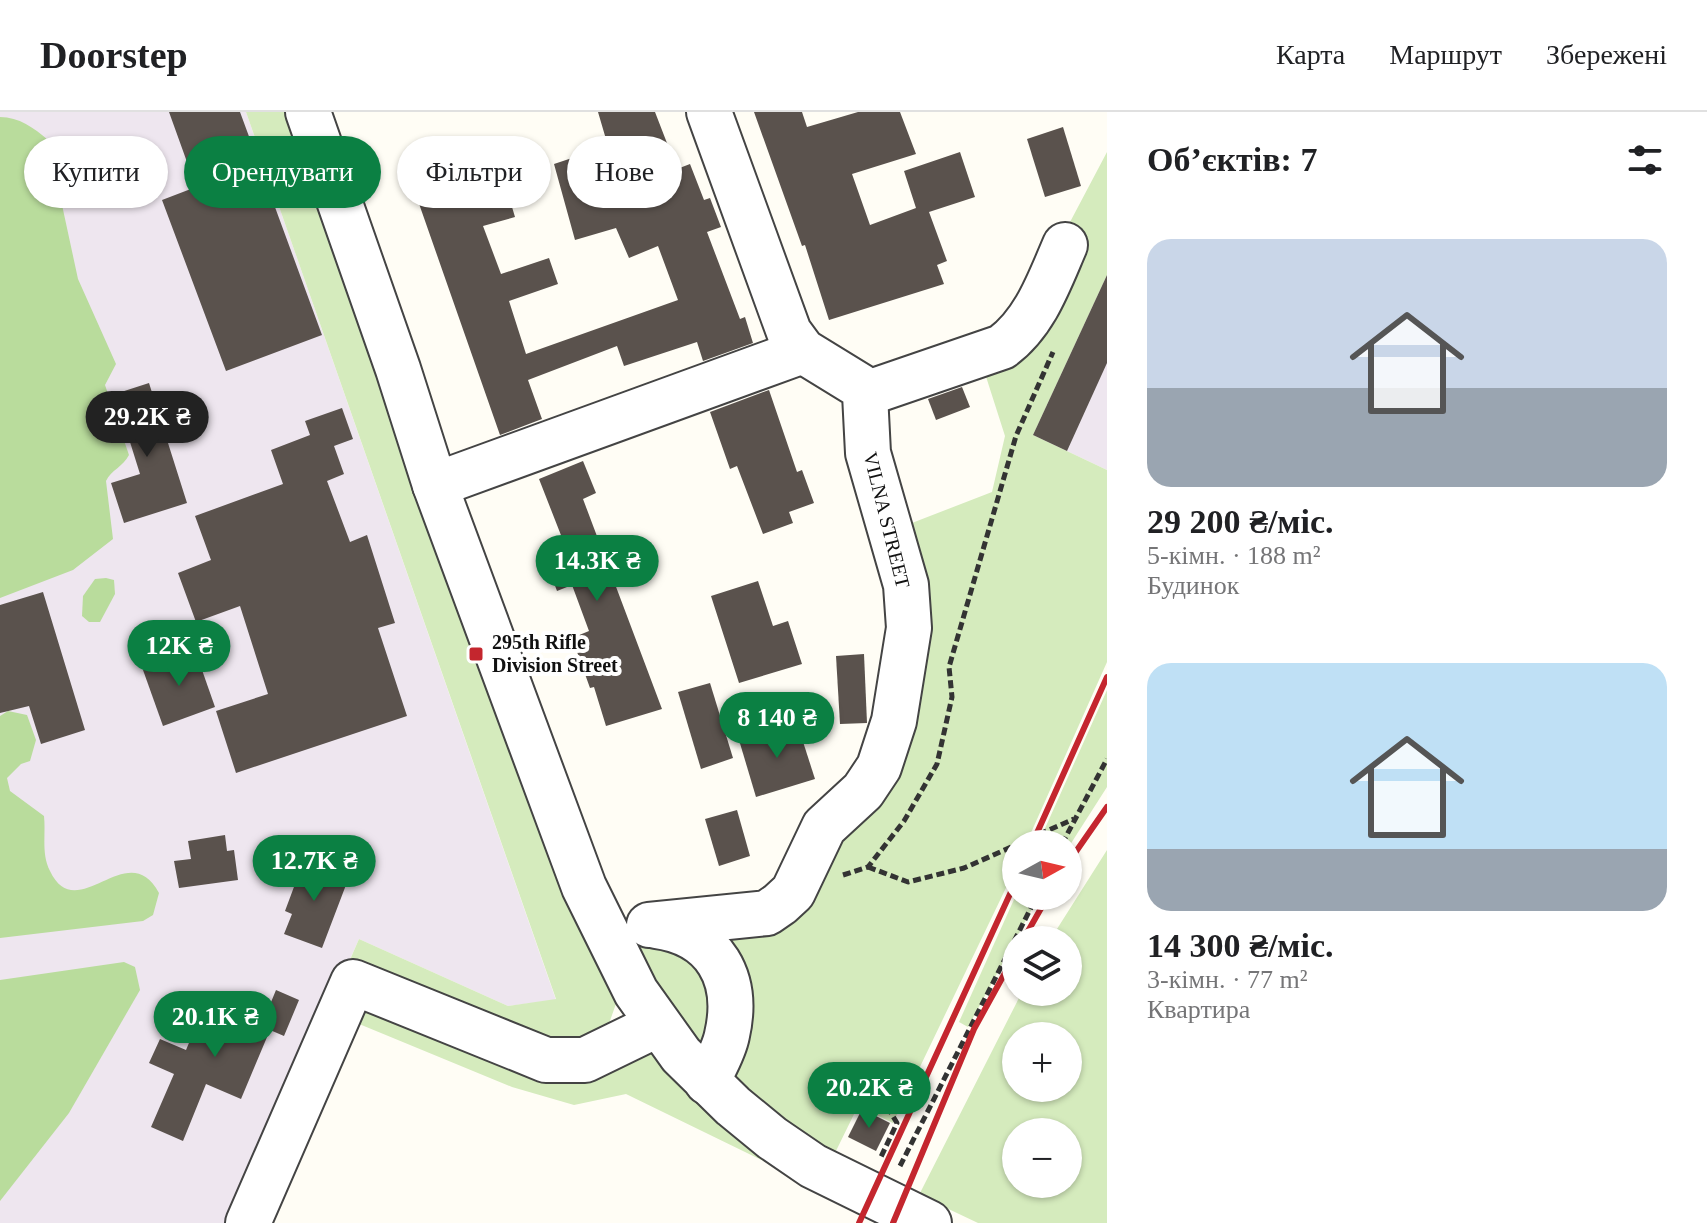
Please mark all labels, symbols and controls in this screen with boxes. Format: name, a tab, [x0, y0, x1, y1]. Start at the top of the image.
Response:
text: Doorstep	[40, 34, 188, 76]
text: Карта	[1276, 39, 1345, 70]
text: Маршрут	[1389, 39, 1502, 70]
text: Збережені	[1546, 39, 1667, 70]
chip: Купити	[24, 136, 168, 208]
chip: Орендувати	[184, 136, 381, 208]
chip: Фільтри	[397, 136, 551, 208]
chip: Нове	[567, 136, 682, 208]
icon: filters	[1623, 138, 1667, 182]
text: Об’єктів: 7	[1147, 141, 1317, 178]
icon: home	[1335, 291, 1479, 435]
pin: 29.2K ₴	[73, 391, 221, 459]
text: 29.2K ₴	[104, 402, 190, 431]
street label: VILNA STREET	[859, 450, 915, 590]
text: 29 200 ₴/міс.	[1147, 503, 1334, 540]
pin: 14.3K ₴	[523, 535, 671, 603]
text: 5-кімн. · 188 m²	[1147, 541, 1321, 570]
text: 14.3K ₴	[554, 546, 640, 575]
text: Будинок	[1147, 571, 1239, 600]
pin: 12K ₴	[123, 620, 235, 688]
text: 12K ₴	[145, 631, 213, 660]
place label: 295th Rifle Division Street	[492, 631, 618, 676]
marker: 295th Rifle Division Street	[467, 645, 485, 663]
pin: 8 140 ₴	[703, 692, 851, 760]
text: 8 140 ₴	[737, 703, 817, 732]
icon: home	[1335, 715, 1479, 859]
north arrow	[1002, 830, 1082, 910]
map controls	[1002, 830, 1082, 1198]
pin: 12.7K ₴	[240, 835, 388, 903]
text: 12.7K ₴	[271, 846, 357, 875]
button: layers	[1002, 926, 1082, 1006]
text: 14 300 ₴/міс.	[1147, 927, 1334, 964]
text: 3-кімн. · 77 m²	[1147, 965, 1308, 994]
pin: 20.1K ₴	[141, 991, 289, 1059]
text: Квартира	[1147, 995, 1250, 1024]
text: 20.1K ₴	[172, 1002, 258, 1031]
button: +	[1002, 1022, 1082, 1102]
pin: 20.2K ₴	[795, 1062, 943, 1130]
text: 20.2K ₴	[826, 1073, 912, 1102]
button: −	[1002, 1118, 1082, 1198]

